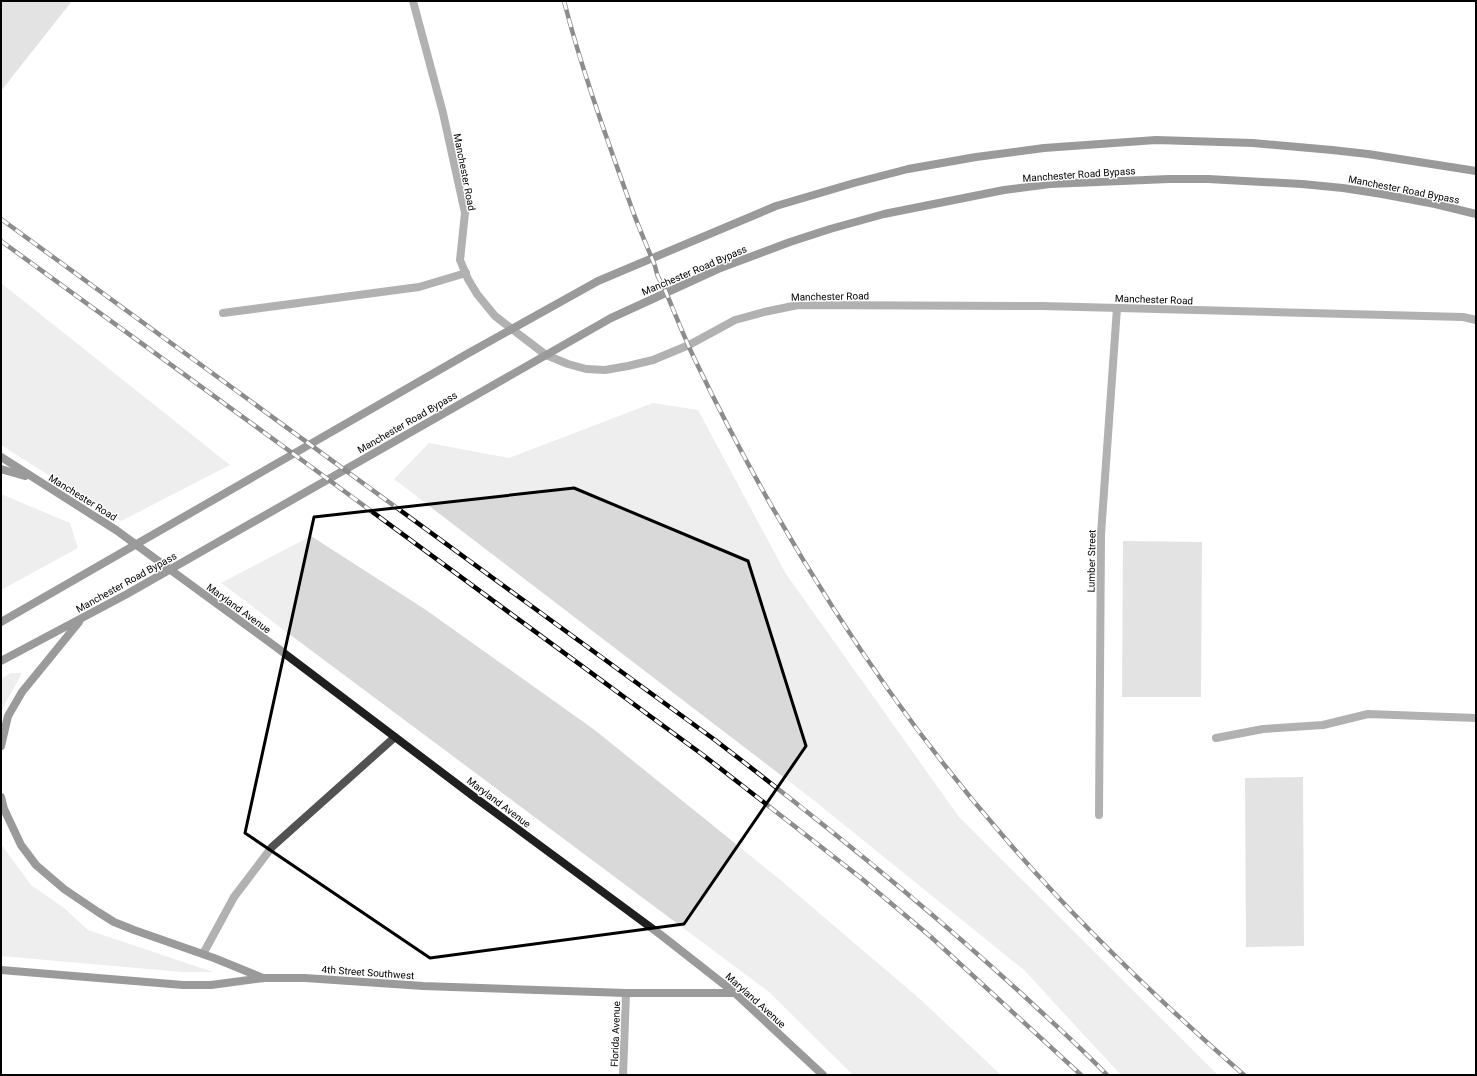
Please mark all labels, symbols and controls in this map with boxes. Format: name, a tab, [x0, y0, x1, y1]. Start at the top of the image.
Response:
street label: Manchester Road	[452, 133, 477, 212]
street label: Manchester Road Bypass	[1022, 165, 1136, 184]
street label: Manchester Road Bypass	[1347, 173, 1460, 206]
street label: Manchester Road Bypass	[640, 243, 748, 298]
street label: Manchester Road	[791, 290, 869, 303]
street label: Manchester Road	[1115, 293, 1193, 306]
street label: Manchester Road Bypass	[356, 389, 459, 455]
street label: Manchester Road	[47, 472, 119, 523]
street label: Lumber Street	[1085, 530, 1098, 592]
street label: Manchester Road Bypass	[74, 550, 178, 615]
street label: Maryland Avenue	[204, 581, 273, 635]
street label: Maryland Avenue	[465, 775, 533, 830]
street label: 4th Street Southwest	[321, 964, 415, 981]
street label: Maryland Avenue	[724, 971, 788, 1030]
street label: Florida Avenue	[609, 1001, 622, 1067]

